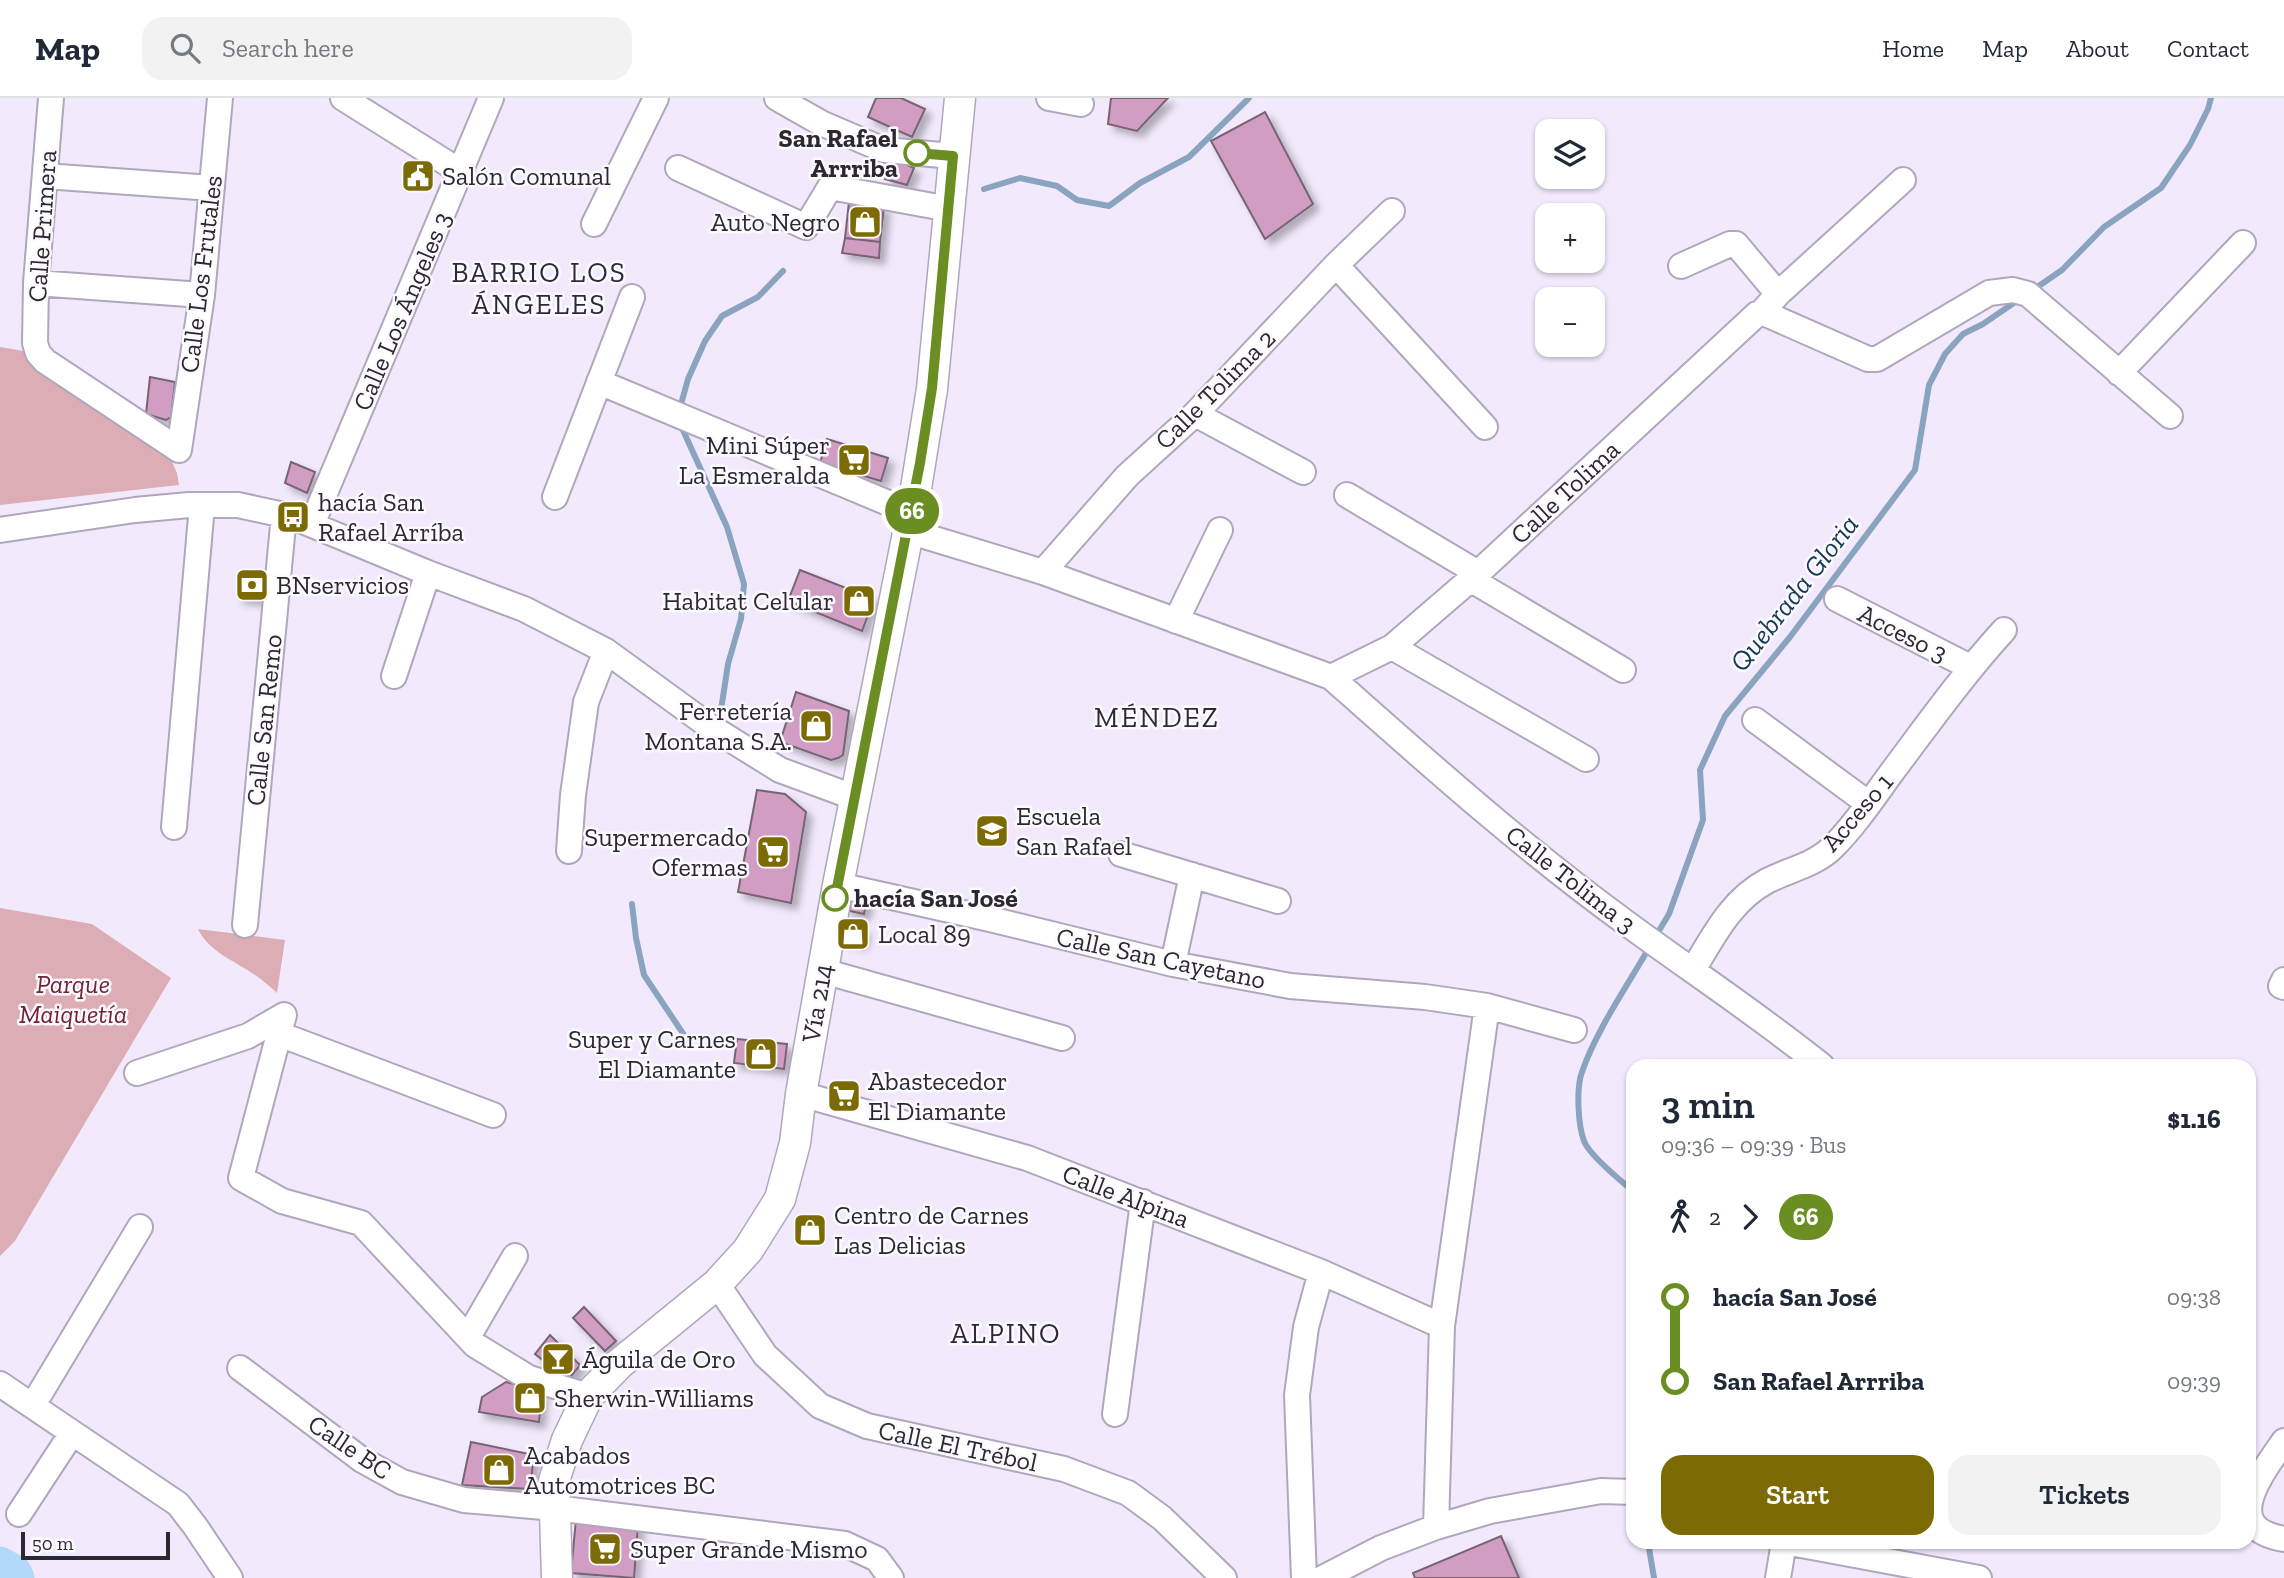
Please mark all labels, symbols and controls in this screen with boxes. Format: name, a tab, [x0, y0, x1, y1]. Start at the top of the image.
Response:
search box	[142, 17, 632, 80]
text: Map	[35, 29, 100, 68]
icon: search	[166, 29, 204, 67]
text: Search here	[222, 32, 354, 64]
text: Home	[1882, 34, 1944, 63]
text: Map	[1982, 34, 2028, 63]
text: About	[2066, 34, 2129, 63]
text: Contact	[2167, 34, 2249, 63]
map controls	[1535, 119, 1605, 357]
button: layers	[1535, 119, 1605, 189]
place label: San Rafael Arrriba	[778, 122, 898, 184]
marker: San Rafael Arrriba	[904, 140, 930, 166]
street label: Calle Primera	[21, 148, 63, 303]
public building icon: Salón Comunal	[399, 157, 437, 195]
place label: Salón Comunal	[442, 160, 611, 192]
street label: Calle Los Frutales	[173, 173, 229, 375]
shop icon: Auto Negro	[846, 203, 884, 241]
button: +	[1535, 203, 1605, 273]
place label: Auto Negro	[711, 206, 840, 238]
street label: Calle Los Ángeles 3	[346, 207, 458, 415]
district label: BARRIO LOS ÁNGELES	[451, 256, 627, 321]
button: −	[1535, 287, 1605, 357]
street label: Calle Tolima 2	[1148, 322, 1282, 456]
place label: Mini Súper La Esmeralda	[679, 429, 830, 491]
street label: Calle Tolima	[1504, 433, 1627, 551]
supermarket icon: Mini Súper La Esmeralda	[835, 441, 873, 479]
place label: hacía San Rafael Arríba	[318, 486, 465, 548]
line badge: 66	[880, 488, 944, 534]
text: 66	[899, 496, 925, 525]
bus stop icon: hacía San Rafael Arríba	[274, 498, 312, 536]
water label: Quebrada Gloria	[1723, 508, 1865, 678]
bank icon: BNservicios	[233, 566, 271, 604]
place label: BNservicios	[276, 569, 409, 601]
shop icon: Habitat Celular	[840, 582, 878, 620]
place label: Habitat Celular	[662, 585, 834, 617]
street label: Acceso 3	[1853, 597, 1953, 669]
street label: Calle San Remo	[239, 633, 289, 807]
place label: Ferretería Montana S.A.	[644, 695, 792, 757]
district label: MÉNDEZ	[1094, 701, 1220, 734]
shop icon: Ferretería Montana S.A.	[797, 707, 835, 745]
street label: Acceso 1	[1814, 766, 1900, 858]
place label: Escuela San Rafael	[1016, 800, 1132, 862]
school or university icon: Escuela San Rafael	[973, 812, 1011, 850]
street label: Calle Tolima 3	[1500, 818, 1642, 940]
place label: Supermercado Ofermas	[584, 821, 748, 883]
supermarket icon: Supermercado Ofermas	[754, 833, 792, 871]
place label: hacía San José	[854, 882, 1018, 914]
marker: hacía San José	[822, 885, 848, 911]
shop icon: Local 89	[834, 915, 872, 953]
place label: Local 89	[878, 918, 971, 950]
street label: Calle San Cayetano	[1054, 920, 1268, 996]
street label: Vía 214	[794, 961, 840, 1046]
park label: Parque Maiquetía	[19, 968, 127, 1030]
place label: Super y Carnes El Diamante	[568, 1023, 736, 1085]
shop icon: Super y Carnes El Diamante	[742, 1035, 780, 1073]
place label: Abastecedor El Diamante	[868, 1065, 1007, 1127]
supermarket icon: Abastecedor El Diamante	[825, 1077, 863, 1115]
text: 3 min	[1661, 1082, 1755, 1128]
text: $1.16	[2167, 1103, 2221, 1135]
text: 09:36 – 09:39 · Bus	[1661, 1131, 1846, 1159]
street label: Calle Alpina	[1058, 1157, 1194, 1235]
icon: walk	[1661, 1198, 1699, 1236]
icon: forward	[1731, 1198, 1769, 1236]
place label: Centro de Carnes Las Delicias	[834, 1199, 1029, 1261]
text: 66	[1793, 1202, 1819, 1231]
text: 2	[1709, 1203, 1721, 1231]
shop icon: Centro de Carnes Las Delicias	[791, 1211, 829, 1249]
text: hacía San José	[1713, 1281, 1877, 1313]
text: 09:38	[2167, 1283, 2221, 1311]
district label: ALPINO	[950, 1317, 1062, 1350]
bar icon: Águila de Oro	[539, 1340, 577, 1378]
place label: Águila de Oro	[582, 1343, 736, 1375]
text: San Rafael Arrriba	[1713, 1365, 1924, 1397]
text: 09:39	[2167, 1367, 2221, 1395]
shop icon: Sherwin-Williams	[511, 1379, 549, 1417]
place label: Sherwin-Williams	[554, 1382, 754, 1414]
street label: Calle BC	[302, 1408, 398, 1486]
street label: Calle El Trébol	[875, 1414, 1041, 1479]
place label: Acabados Automotrices BC	[524, 1439, 716, 1501]
shop icon: Acabados Automotrices BC	[480, 1451, 518, 1489]
button: Start	[1661, 1455, 1934, 1535]
button: Tickets	[1948, 1455, 2221, 1535]
scale bar	[21, 1529, 170, 1561]
supermarket icon: Super Grande Mismo	[586, 1530, 624, 1568]
text: 50 m	[32, 1532, 73, 1555]
place label: Super Grande Mismo	[630, 1533, 867, 1565]

